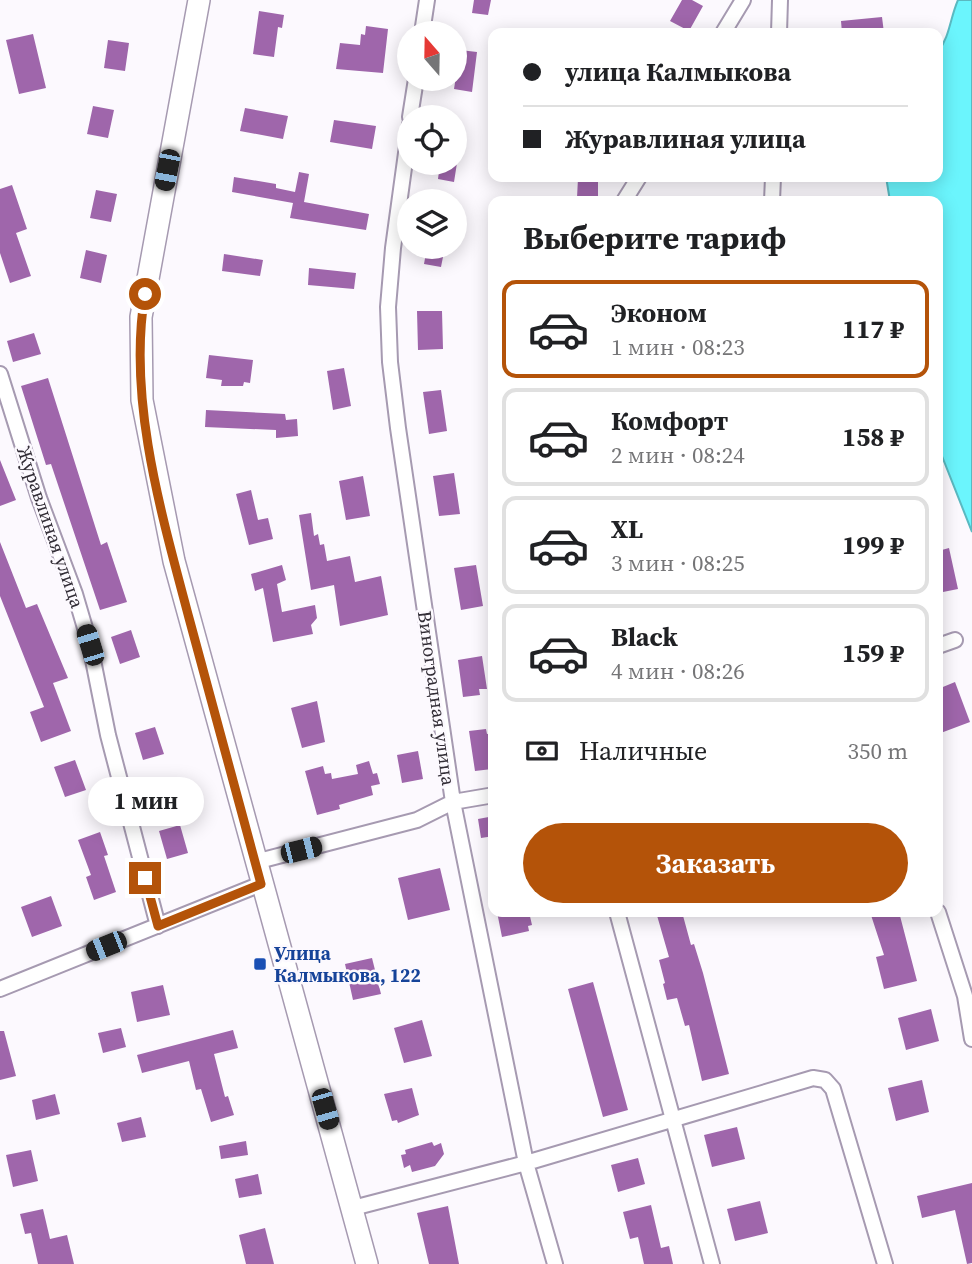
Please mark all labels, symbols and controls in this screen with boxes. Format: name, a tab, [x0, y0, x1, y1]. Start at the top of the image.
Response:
north arrow	[397, 21, 467, 91]
map controls	[397, 21, 467, 259]
text: улица Калмыкова	[565, 54, 791, 90]
button: locate	[397, 105, 467, 175]
text: Журавлиная улица	[565, 121, 806, 157]
car	[153, 147, 182, 193]
button: layers	[397, 189, 467, 259]
text: Выберите тариф	[523, 216, 786, 260]
route start	[129, 278, 161, 310]
text: Эконом	[611, 295, 707, 331]
icon: car	[527, 298, 590, 361]
text: 117 ₽	[842, 311, 904, 347]
text: 1 мин · 08:23	[611, 331, 745, 363]
text: Комфорт	[611, 403, 728, 439]
icon: car	[527, 406, 590, 469]
text: 158 ₽	[842, 419, 904, 455]
text: 2 мин · 08:24	[611, 439, 745, 471]
street label: Журавлиная улица	[11, 443, 91, 612]
text: XL	[611, 511, 643, 547]
icon: car	[527, 514, 590, 577]
text: 199 ₽	[842, 527, 904, 563]
text: 3 мин · 08:25	[611, 547, 745, 579]
street label: Виноградная улица	[412, 609, 462, 787]
text: Black	[611, 619, 678, 655]
car	[74, 622, 107, 668]
icon: car	[527, 622, 590, 685]
text: 159 ₽	[842, 635, 904, 671]
text: 4 мин · 08:26	[611, 655, 745, 687]
icon: cash	[523, 732, 561, 770]
text: Наличные	[579, 733, 707, 769]
text: 350 m	[847, 735, 908, 767]
callout: 1 мин	[87, 776, 203, 826]
text: 1 мин	[114, 785, 178, 817]
button: Заказать	[523, 823, 908, 903]
car	[279, 835, 324, 865]
route end	[129, 862, 161, 894]
car	[83, 928, 130, 964]
place label: Улица Калмыкова, 122	[274, 940, 421, 988]
marker: Улица Калмыкова, 122	[252, 956, 268, 972]
car	[310, 1086, 341, 1132]

